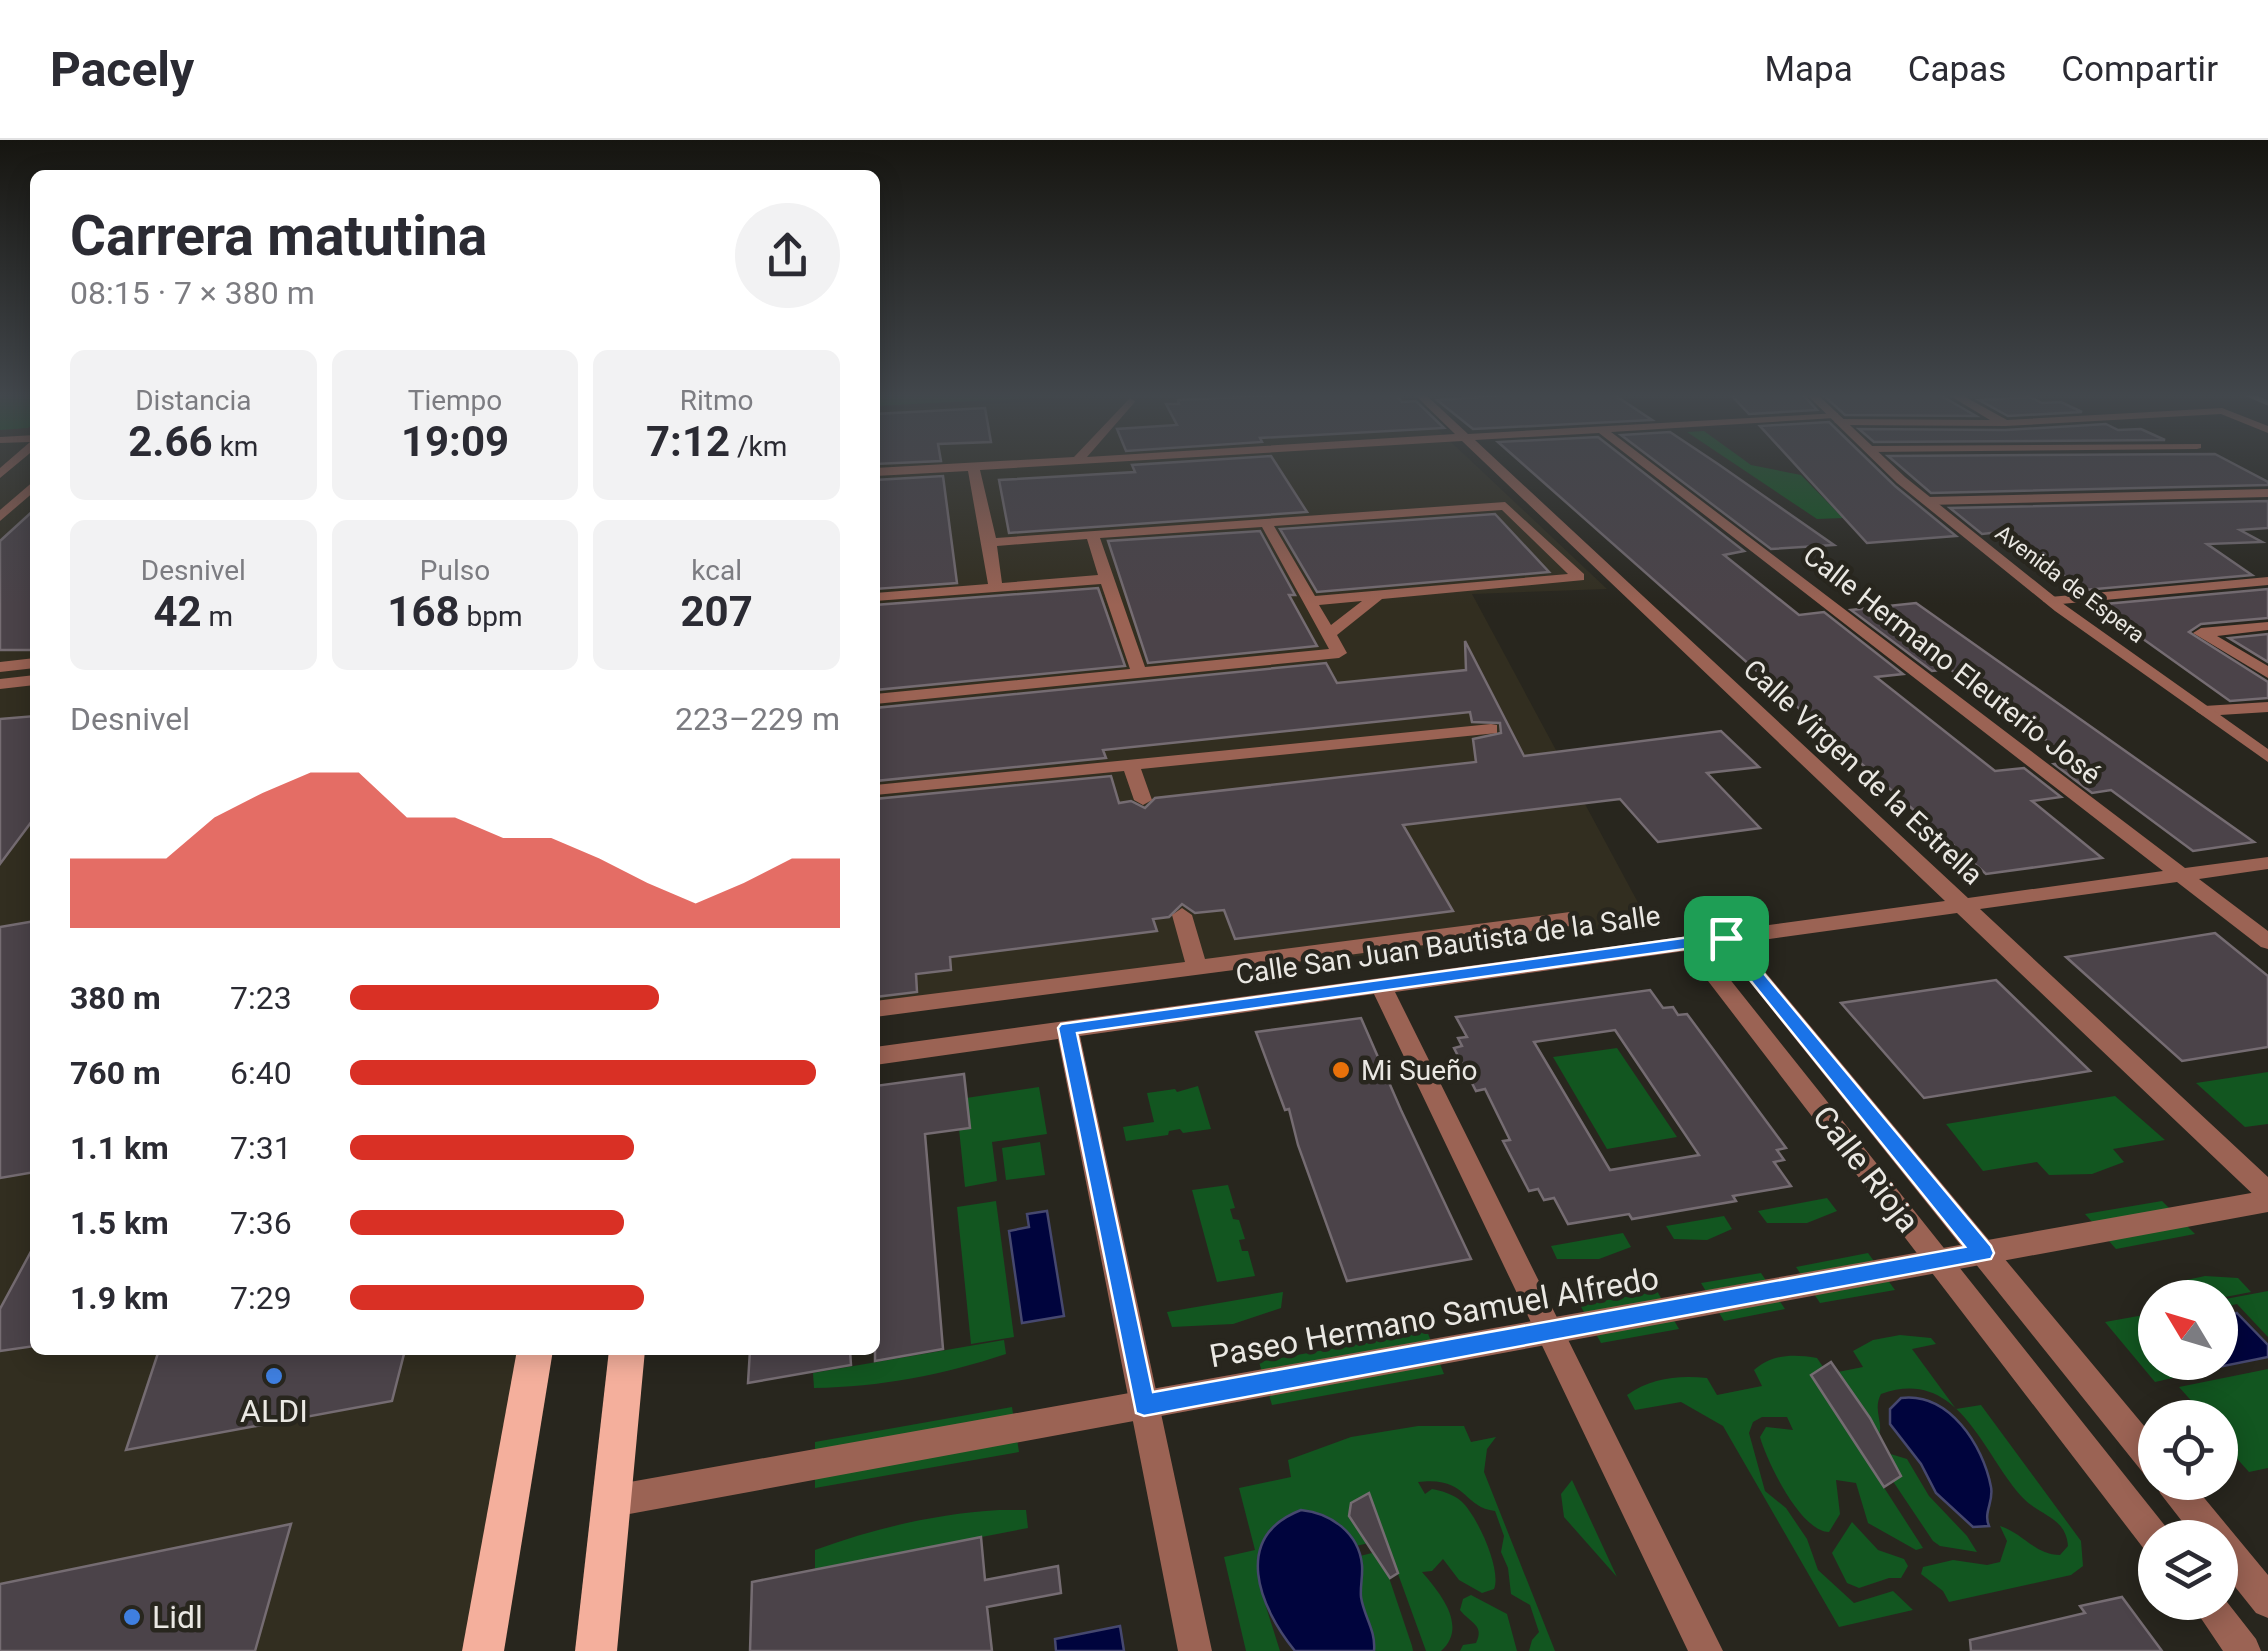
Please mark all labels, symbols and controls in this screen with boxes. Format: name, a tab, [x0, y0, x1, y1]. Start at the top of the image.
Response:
text: Pacely	[50, 41, 194, 98]
text: Mapa	[1764, 49, 1853, 90]
text: Capas	[1908, 49, 2006, 90]
text: Compartir	[2061, 49, 2218, 90]
button: share	[735, 203, 840, 308]
text: Carrera matutina	[70, 204, 487, 268]
text: 08:15 · 7 × 380 m	[70, 274, 315, 312]
text: Distancia	[135, 384, 251, 417]
text: Tiempo	[408, 384, 502, 417]
text: Ritmo	[680, 384, 754, 417]
text: 2.66	[128, 417, 213, 466]
text: 19:09	[401, 417, 509, 466]
text: 7:12	[646, 417, 730, 466]
text: km	[213, 430, 258, 463]
text: /km	[730, 430, 787, 463]
street label: Avenida de Espera	[1991, 520, 2149, 648]
street label: Calle Hermano Eleuterio José	[1797, 539, 2107, 791]
text: Desnivel	[141, 554, 246, 587]
text: Pulso	[420, 554, 490, 587]
text: kcal	[691, 554, 742, 587]
text: 42	[153, 587, 202, 636]
text: 168	[387, 587, 460, 636]
text: 207	[681, 587, 753, 636]
text: m	[202, 600, 233, 633]
text: bpm	[460, 600, 523, 633]
street label: Calle Virgen de la Estrella	[1737, 653, 1989, 891]
text: Desnivel	[70, 700, 190, 738]
text: 223–229 m	[675, 700, 840, 738]
pin	[1684, 896, 1769, 981]
street label: Calle San Juan Bautista de la Salle	[1234, 899, 1662, 991]
icon: arrive	[1699, 911, 1754, 966]
text: 380 m	[70, 979, 161, 1017]
text: 7:23	[230, 979, 292, 1017]
text: 760 m	[70, 1054, 161, 1092]
text: 6:40	[230, 1054, 292, 1092]
place label: Mi Sueño	[1361, 1054, 1478, 1087]
marker: Mi Sueño	[1330, 1059, 1352, 1081]
street label: Calle Rioja	[1805, 1098, 1927, 1240]
text: 1.1 km	[70, 1129, 169, 1167]
text: 7:31	[230, 1129, 292, 1167]
text: 1.5 km	[70, 1204, 169, 1242]
text: 7:36	[230, 1204, 292, 1242]
street label: Paseo Hermano Samuel Alfredo	[1206, 1259, 1662, 1375]
text: 1.9 km	[70, 1279, 169, 1317]
text: 7:29	[230, 1279, 292, 1317]
north arrow	[2138, 1280, 2238, 1380]
map controls	[2138, 1280, 2238, 1620]
marker: ALDI	[263, 1365, 285, 1387]
place label: ALDI	[240, 1392, 308, 1430]
button: locate	[2138, 1400, 2238, 1500]
button: layers	[2138, 1520, 2238, 1620]
place label: Lidl	[152, 1598, 203, 1636]
marker: Lidl	[121, 1606, 143, 1628]

